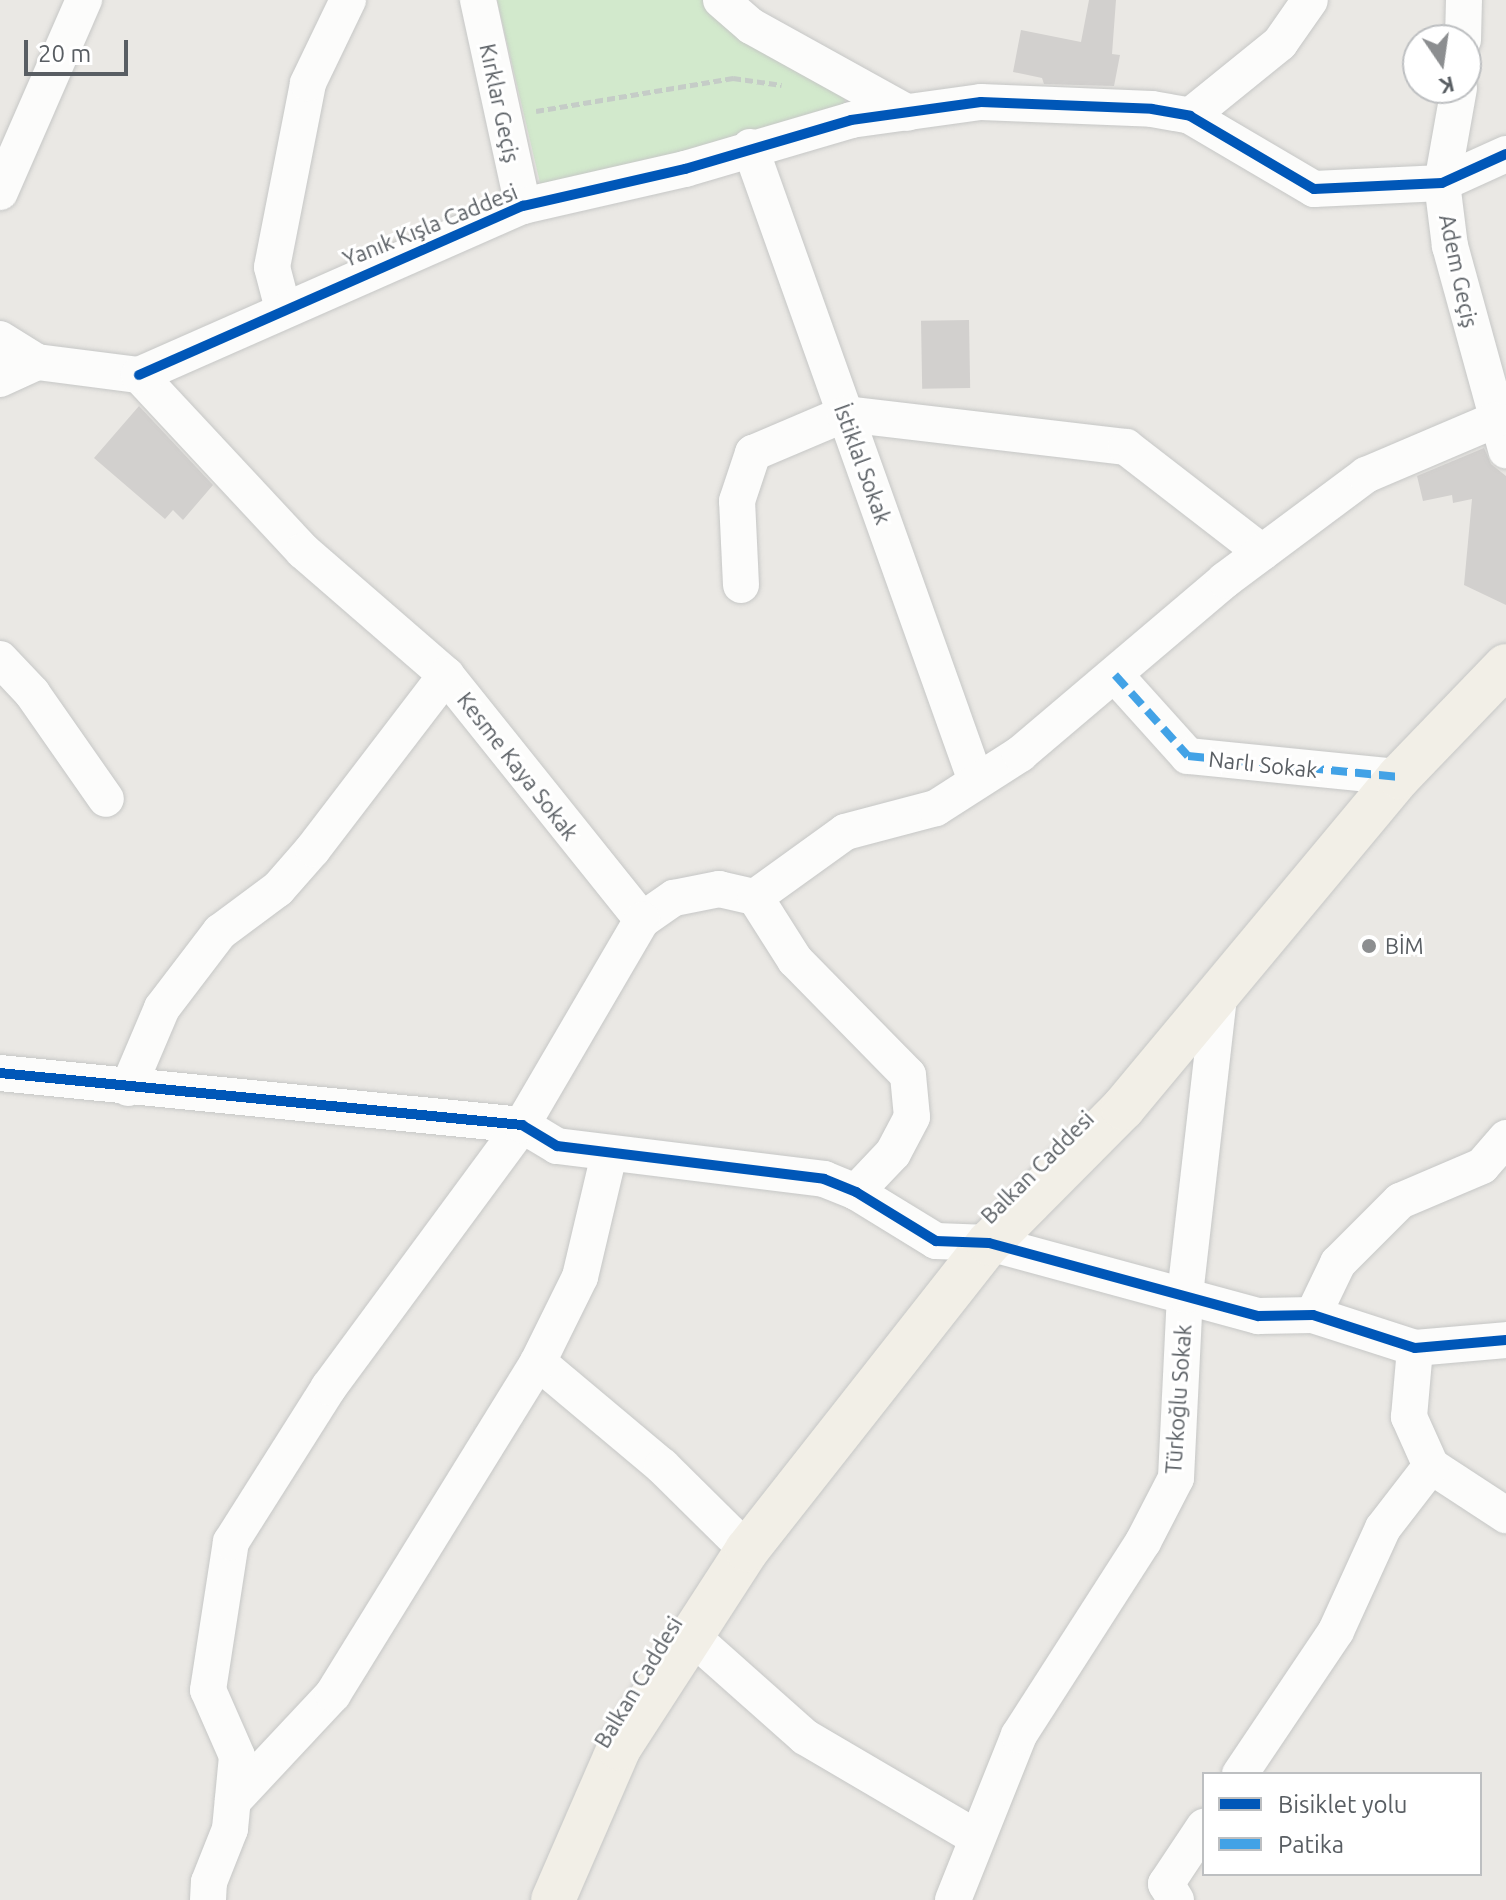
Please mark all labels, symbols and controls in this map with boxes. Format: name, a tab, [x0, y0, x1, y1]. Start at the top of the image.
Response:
scale bar	[28, 24, 132, 74]
north arrow	[1402, 24, 1482, 104]
text: 20 m	[38, 40, 91, 67]
street label: Kırklar Geçiş	[475, 41, 525, 165]
text: K	[1437, 72, 1457, 100]
street label: Yanık Kışla Caddesi	[339, 178, 521, 272]
street label: Adem Geçiş	[1434, 212, 1484, 330]
street label: İstiklal Sokak	[829, 400, 897, 528]
street label: Kesme Kaya Sokak	[452, 687, 584, 845]
street label: Narlı Sokak	[1207, 745, 1319, 783]
place label: BİM	[1385, 933, 1424, 959]
marker: BİM	[1360, 937, 1378, 955]
street label: Balkan Caddesi	[975, 1105, 1099, 1229]
street label: Türkoğlu Sokak	[1160, 1323, 1196, 1475]
street label: Balkan Caddesi	[588, 1612, 688, 1752]
legend	[1202, 1772, 1482, 1876]
text: Bisiklet yolu	[1278, 1791, 1407, 1818]
text: Patika	[1278, 1831, 1344, 1858]

